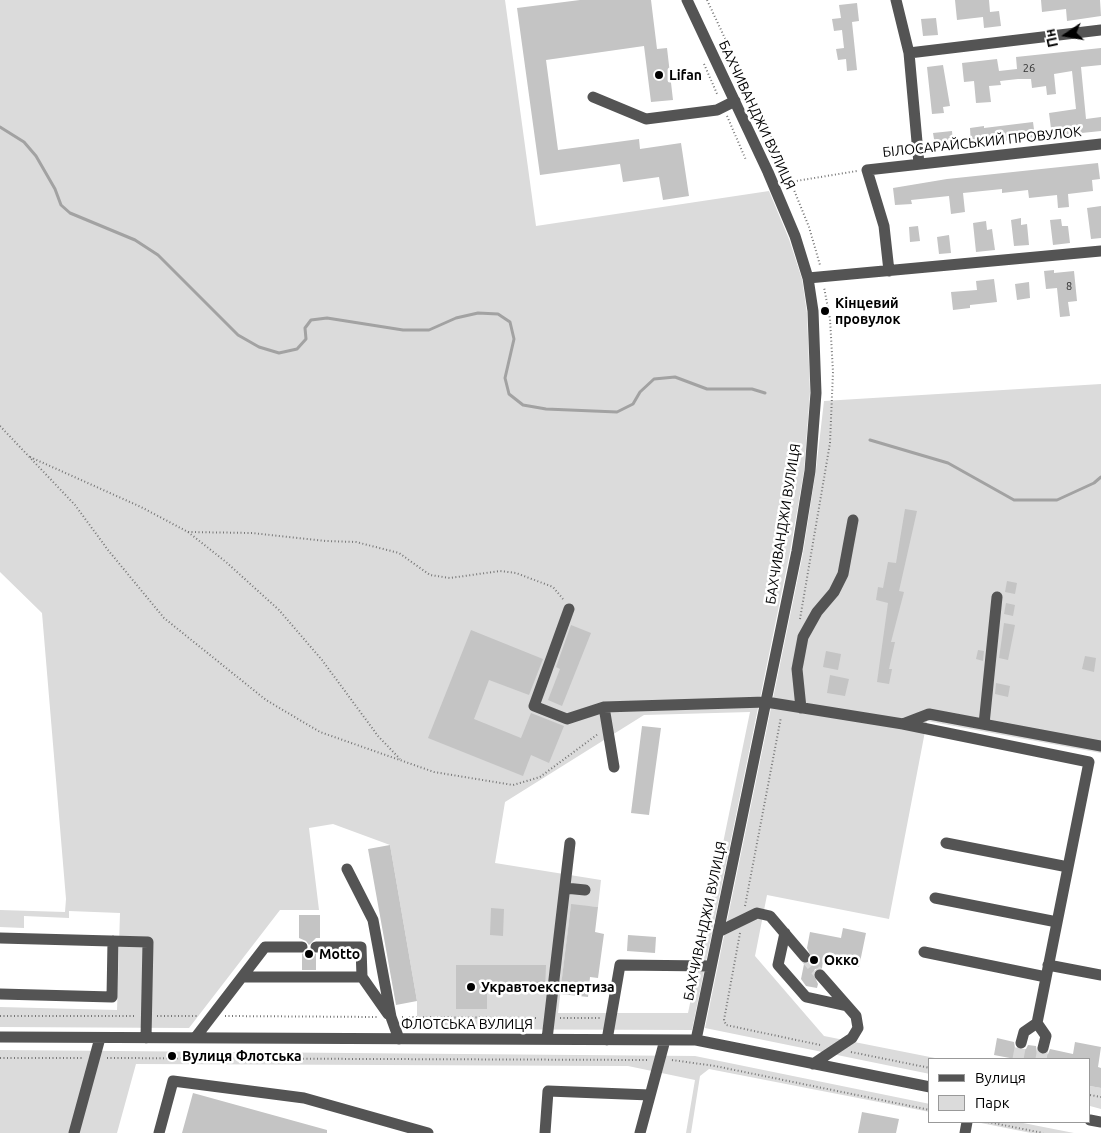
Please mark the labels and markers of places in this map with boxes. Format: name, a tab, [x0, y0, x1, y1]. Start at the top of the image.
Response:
place label: Lifan	[669, 67, 702, 83]
marker: Lifan	[653, 69, 665, 81]
place label: Кінцевий провулок	[835, 295, 900, 328]
marker: Кінцевий провулок	[819, 305, 831, 317]
place label: Motto	[319, 946, 360, 962]
marker: Motto	[303, 948, 315, 960]
place label: Окко	[824, 952, 859, 968]
marker: Окко	[808, 954, 820, 966]
place label: Укравтоекспертиза	[481, 979, 615, 995]
marker: Укравтоекспертиза	[465, 981, 477, 993]
place label: Вулиця Флотська	[182, 1048, 302, 1064]
marker: Вулиця Флотська	[166, 1050, 178, 1062]

